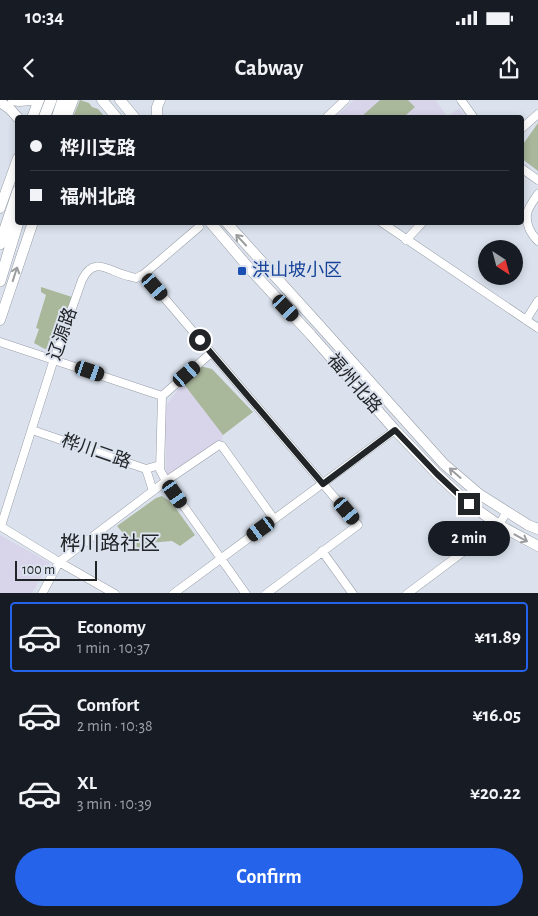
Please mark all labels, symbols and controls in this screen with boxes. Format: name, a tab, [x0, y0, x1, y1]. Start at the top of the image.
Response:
text: 10:34	[25, 8, 64, 27]
icon: back	[15, 54, 43, 82]
icon: share	[495, 54, 523, 82]
text: Cabway	[235, 57, 303, 79]
text: 桦川支路	[60, 139, 136, 158]
text: 福州北路	[60, 188, 136, 207]
one-way arrow	[235, 233, 247, 246]
north arrow	[478, 240, 522, 285]
map controls	[478, 240, 523, 285]
place label: 洪山坡小区	[252, 260, 342, 280]
marker: 洪山坡小区	[236, 265, 248, 277]
one-way arrow	[11, 266, 21, 282]
car	[139, 271, 170, 303]
car	[270, 292, 301, 324]
street label: 辽源路	[44, 305, 80, 362]
route start	[189, 329, 211, 351]
street label: 福州北路	[324, 350, 386, 417]
car	[170, 358, 203, 390]
car	[73, 359, 106, 383]
street label: 桦川二路	[59, 430, 134, 472]
one-way arrow	[448, 467, 461, 478]
car	[160, 477, 189, 511]
route end	[458, 493, 480, 515]
car	[331, 495, 362, 527]
car	[244, 514, 277, 544]
callout: 2 min	[428, 522, 510, 556]
text: 2 min	[451, 530, 487, 546]
district label: 桦川路社区	[60, 533, 160, 554]
one-way arrow	[514, 533, 529, 543]
scale bar	[15, 558, 98, 582]
text: 100 m	[22, 563, 55, 577]
icon: car	[17, 615, 62, 660]
text: Economy	[77, 618, 146, 637]
text: ¥11.89	[474, 628, 521, 647]
text: 1 min · 10:37	[77, 640, 150, 656]
icon: car	[17, 693, 62, 738]
text: Comfort	[77, 696, 139, 715]
text: ¥16.05	[473, 706, 521, 725]
text: 2 min · 10:38	[77, 718, 153, 734]
icon: car	[17, 771, 62, 816]
text: XL	[77, 774, 97, 793]
text: ¥20.22	[470, 784, 521, 803]
text: 3 min · 10:39	[77, 796, 152, 812]
button: Confirm	[15, 848, 523, 906]

